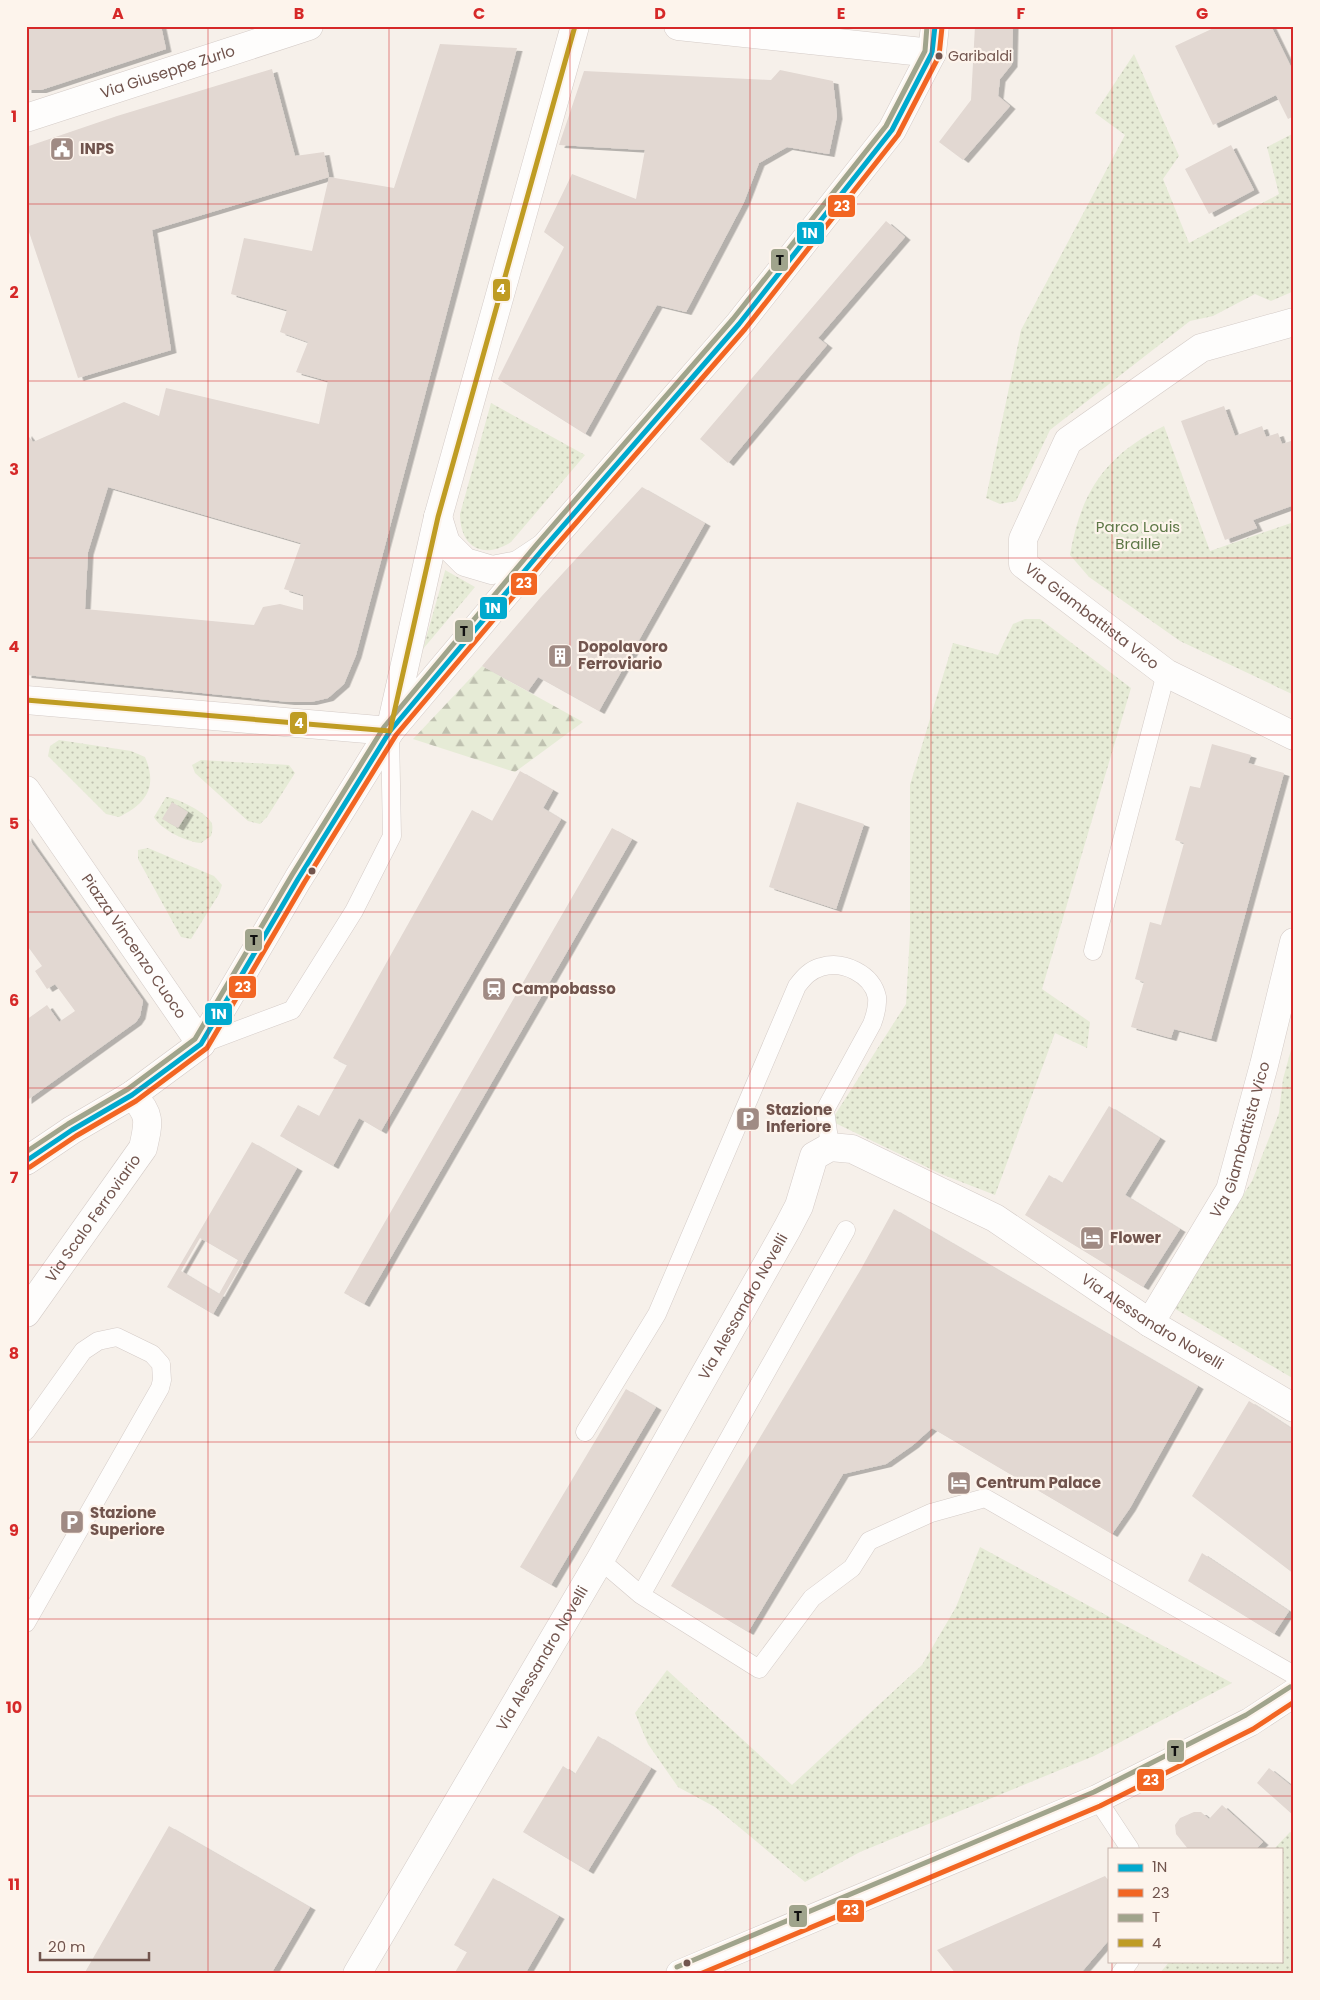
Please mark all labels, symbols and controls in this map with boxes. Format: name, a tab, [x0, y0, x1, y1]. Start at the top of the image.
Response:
text: A	[112, 2, 124, 25]
text: B	[294, 2, 304, 25]
text: C	[473, 2, 485, 25]
text: D	[654, 2, 666, 25]
text: E	[837, 2, 845, 25]
text: F	[1017, 2, 1026, 25]
text: G	[1196, 2, 1208, 25]
street label: Via Giuseppe Zurlo	[98, 40, 238, 103]
place label: Garibaldi	[948, 46, 1012, 66]
marker: Garibaldi	[934, 51, 944, 61]
text: 1	[11, 105, 17, 128]
public building icon: INPS	[49, 136, 75, 162]
place label: INPS	[80, 138, 114, 159]
line badge: 23	[827, 194, 856, 218]
text: 23	[834, 196, 850, 216]
line badge: 1N	[796, 221, 825, 245]
text: 1N	[802, 223, 818, 243]
line badge: T	[770, 248, 789, 272]
text: T	[776, 250, 784, 270]
line badge: 4	[492, 278, 511, 302]
text: 4	[496, 279, 506, 299]
text: 2	[9, 281, 19, 304]
text: 3	[9, 458, 19, 481]
park label: Parco Louis Braille	[1096, 516, 1180, 554]
street label: Via Giambattista Vico	[1020, 558, 1163, 674]
line badge: 23	[510, 572, 538, 596]
text: 23	[516, 573, 532, 593]
line badge: 1N	[479, 596, 508, 620]
text: 1N	[485, 598, 501, 618]
line badge: T	[454, 619, 474, 643]
text: T	[460, 621, 468, 641]
text: 4	[9, 635, 20, 658]
place label: Dopolavoro Ferroviario	[578, 636, 668, 674]
building icon: Dopolavoro Ferroviario	[547, 643, 573, 669]
line badge: 4	[289, 711, 308, 735]
text: 4	[294, 713, 304, 733]
text: 5	[9, 812, 19, 835]
unlabelled marker	[307, 866, 317, 876]
street label: Piazza Vincenzo Cuoco	[77, 869, 192, 1023]
line badge: T	[244, 928, 263, 952]
text: T	[250, 930, 258, 950]
line badge: 23	[228, 975, 257, 999]
station icon: Campobasso	[481, 976, 507, 1002]
text: 23	[235, 977, 251, 997]
place label: Campobasso	[512, 978, 616, 999]
text: 6	[9, 989, 19, 1012]
line badge: 1N	[204, 1002, 233, 1026]
text: 1N	[211, 1004, 227, 1024]
street label: Via Giambattista Vico	[1205, 1059, 1274, 1222]
place label: Stazione Inferiore	[766, 1099, 832, 1137]
parking icon: Stazione Inferiore	[735, 1106, 761, 1132]
street label: Via Scalo Ferroviario	[40, 1150, 145, 1286]
text: 7	[10, 1166, 19, 1189]
hotel icon: Flower	[1079, 1225, 1105, 1251]
place label: Flower	[1110, 1227, 1161, 1248]
street label: Via Alessandro Novelli	[693, 1229, 792, 1383]
street label: Via Alessandro Novelli	[1077, 1268, 1228, 1374]
text: 8	[9, 1342, 19, 1365]
hotel icon: Centrum Palace	[946, 1470, 972, 1496]
place label: Centrum Palace	[976, 1472, 1101, 1493]
place label: Stazione Superiore	[90, 1502, 165, 1540]
parking icon: Stazione Superiore	[59, 1509, 85, 1535]
text: 9	[9, 1519, 19, 1542]
street label: Via Alessandro Novelli	[491, 1582, 593, 1735]
text: 10	[6, 1696, 22, 1719]
line badge: T	[1166, 1739, 1185, 1763]
text: T	[1171, 1741, 1179, 1761]
line badge: 23	[1136, 1768, 1165, 1792]
text: 23	[1143, 1770, 1159, 1790]
legend	[1108, 1848, 1282, 1962]
text: 1N	[1152, 1856, 1167, 1877]
text: 11	[8, 1873, 20, 1896]
text: 23	[1152, 1882, 1169, 1903]
line badge: 23	[836, 1899, 865, 1923]
text: 23	[843, 1900, 859, 1920]
line badge: T	[788, 1904, 808, 1928]
text: T	[794, 1906, 802, 1926]
text: T	[1152, 1906, 1160, 1927]
scale bar	[40, 1930, 149, 1962]
text: 4	[1152, 1932, 1161, 1953]
text: 20 m	[48, 1936, 86, 1957]
unlabelled marker	[682, 1958, 692, 1968]

